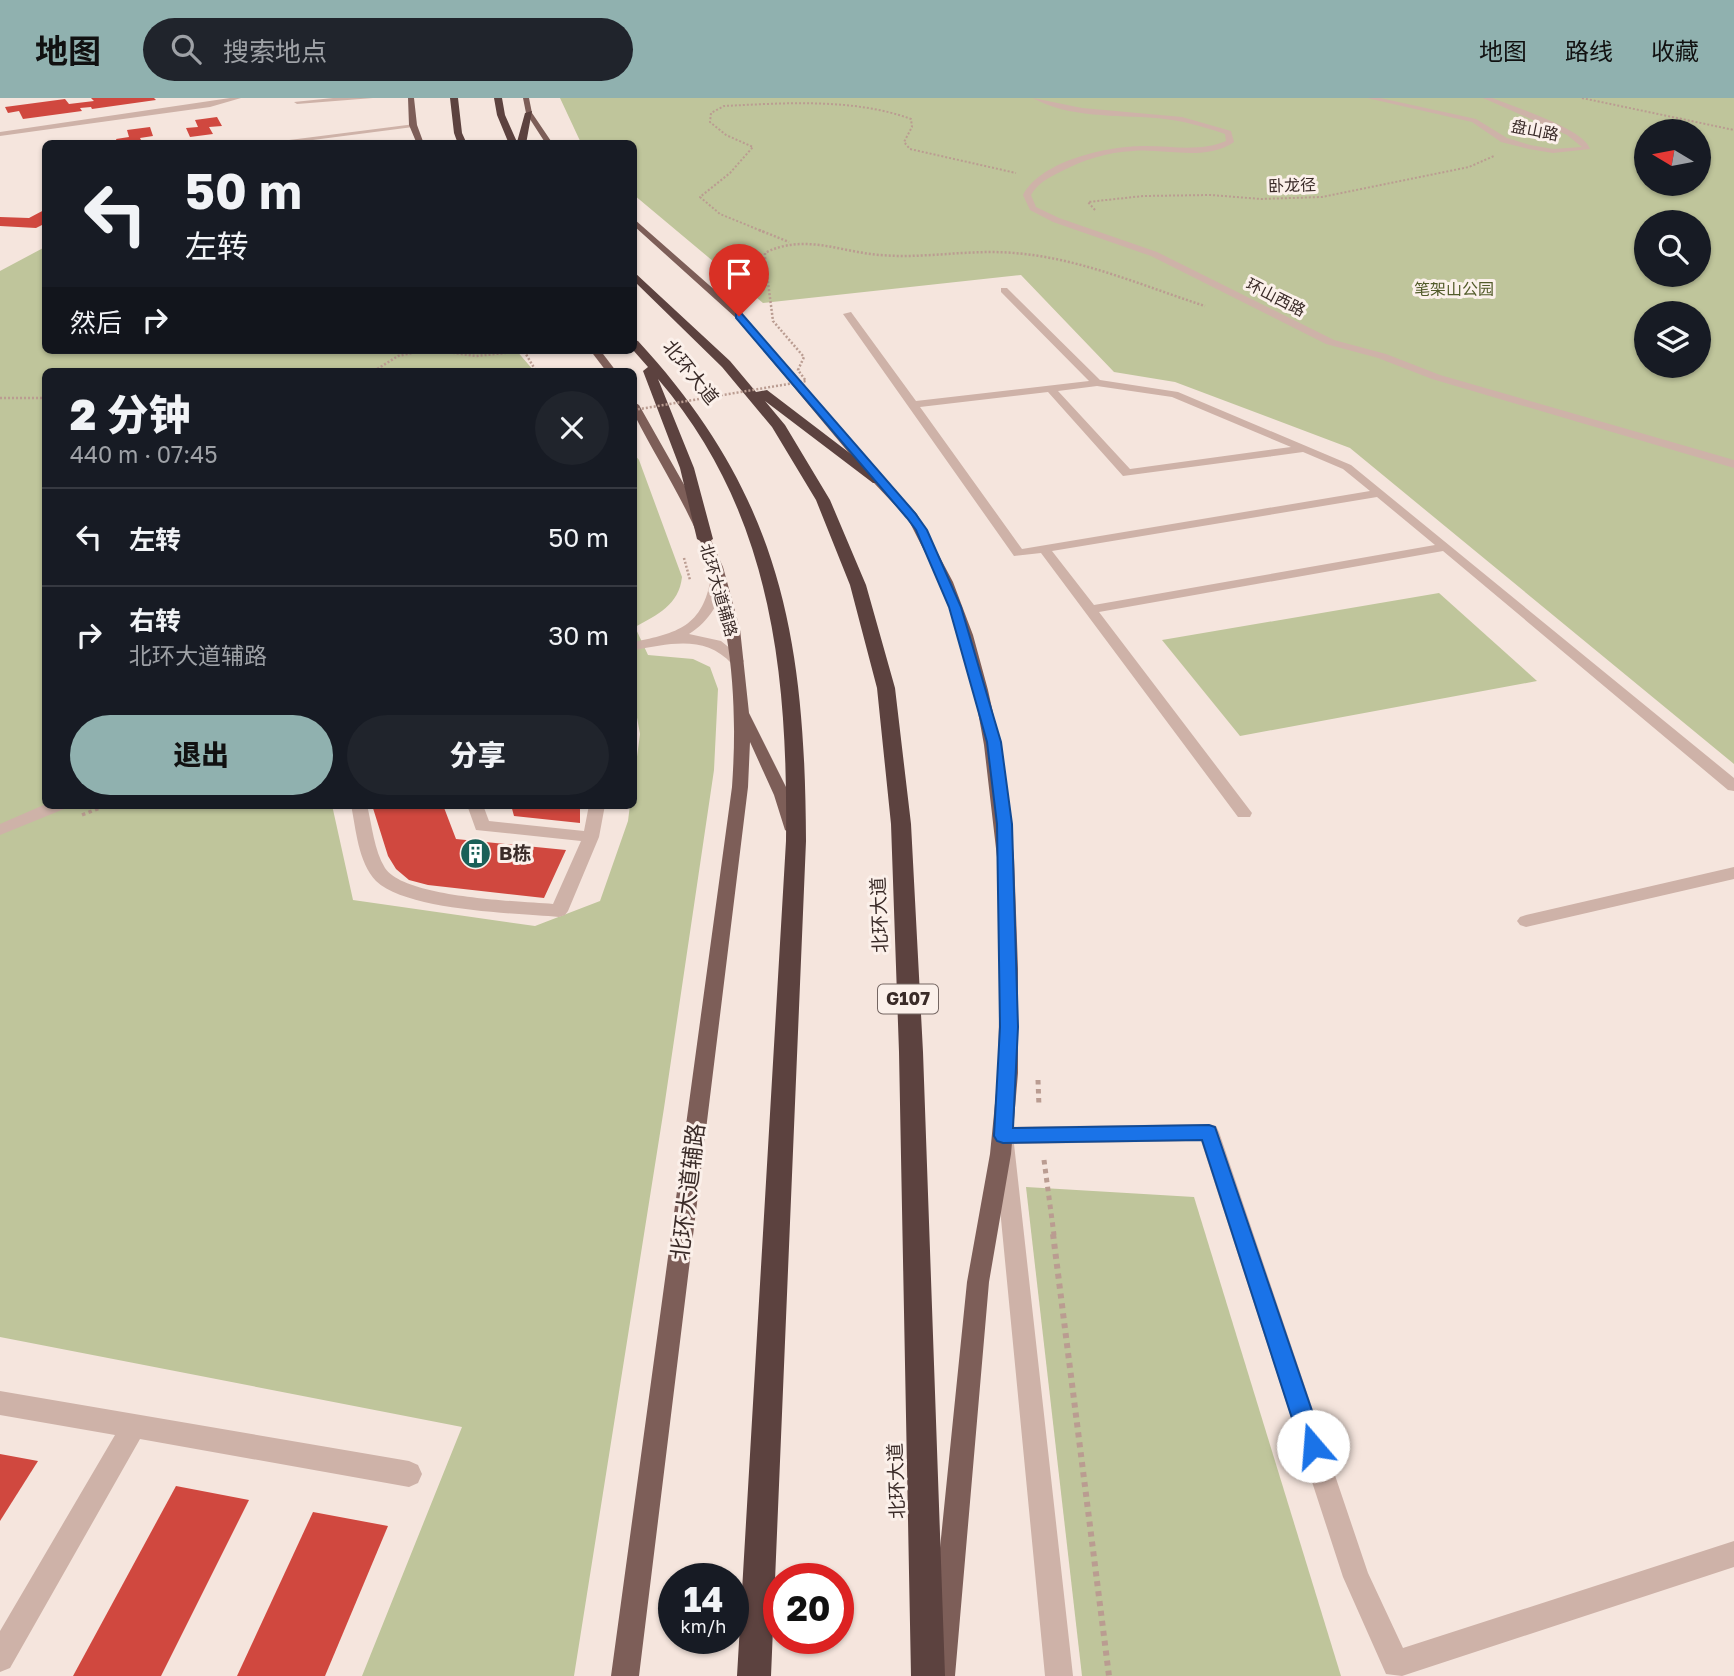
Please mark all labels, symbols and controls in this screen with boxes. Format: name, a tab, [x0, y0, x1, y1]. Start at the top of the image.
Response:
search box	[143, 18, 633, 81]
icon: search	[167, 30, 205, 68]
text: 地图	[35, 31, 101, 70]
text: 搜索地点	[223, 36, 327, 67]
text: 地图	[1479, 36, 1527, 65]
text: 路线	[1565, 36, 1613, 65]
text: 收藏	[1651, 36, 1699, 65]
street label: 盘山路	[1510, 116, 1560, 144]
north arrow	[1634, 119, 1712, 196]
map controls	[1634, 119, 1711, 378]
text: 50 m	[185, 161, 302, 220]
icon: left	[70, 168, 161, 259]
street label: 卧龙径	[1268, 174, 1316, 196]
button: search	[1634, 210, 1711, 287]
text: 左转	[185, 227, 249, 265]
pin	[709, 244, 769, 316]
icon: arrive	[720, 255, 758, 293]
street label: 环山西路	[1243, 274, 1309, 320]
park label: 笔架山公园	[1414, 279, 1494, 299]
icon: right	[136, 301, 174, 339]
button: layers	[1634, 301, 1711, 378]
text: 然后	[70, 307, 122, 338]
street label: 北环大道	[659, 335, 724, 408]
text: 2 分钟	[70, 389, 191, 439]
button: close	[535, 391, 609, 465]
text: 440 m · 07:45	[70, 440, 218, 468]
icon: left	[70, 518, 108, 556]
text: 50 m	[548, 522, 609, 553]
text: 左转	[129, 524, 181, 555]
street label: 北环大道辅路	[696, 541, 742, 639]
text: 右转	[129, 605, 181, 636]
icon: right	[70, 616, 108, 654]
text: 30 m	[548, 620, 609, 651]
text: 北环大道辅路	[129, 641, 267, 669]
button: 退出	[70, 715, 333, 795]
button: 分享	[347, 715, 609, 795]
building icon: B栋	[459, 836, 493, 870]
place label: B栋	[499, 841, 531, 864]
street label: 北环大道	[866, 877, 891, 953]
road number: G107	[878, 985, 938, 1014]
street label: 北环大道辅路	[665, 1122, 709, 1262]
position arrow	[1276, 1409, 1350, 1483]
street label: 北环大道	[883, 1443, 908, 1519]
speed limit sign: 20	[763, 1563, 854, 1654]
text: 14	[684, 1578, 723, 1620]
text: km/h	[681, 1615, 726, 1637]

